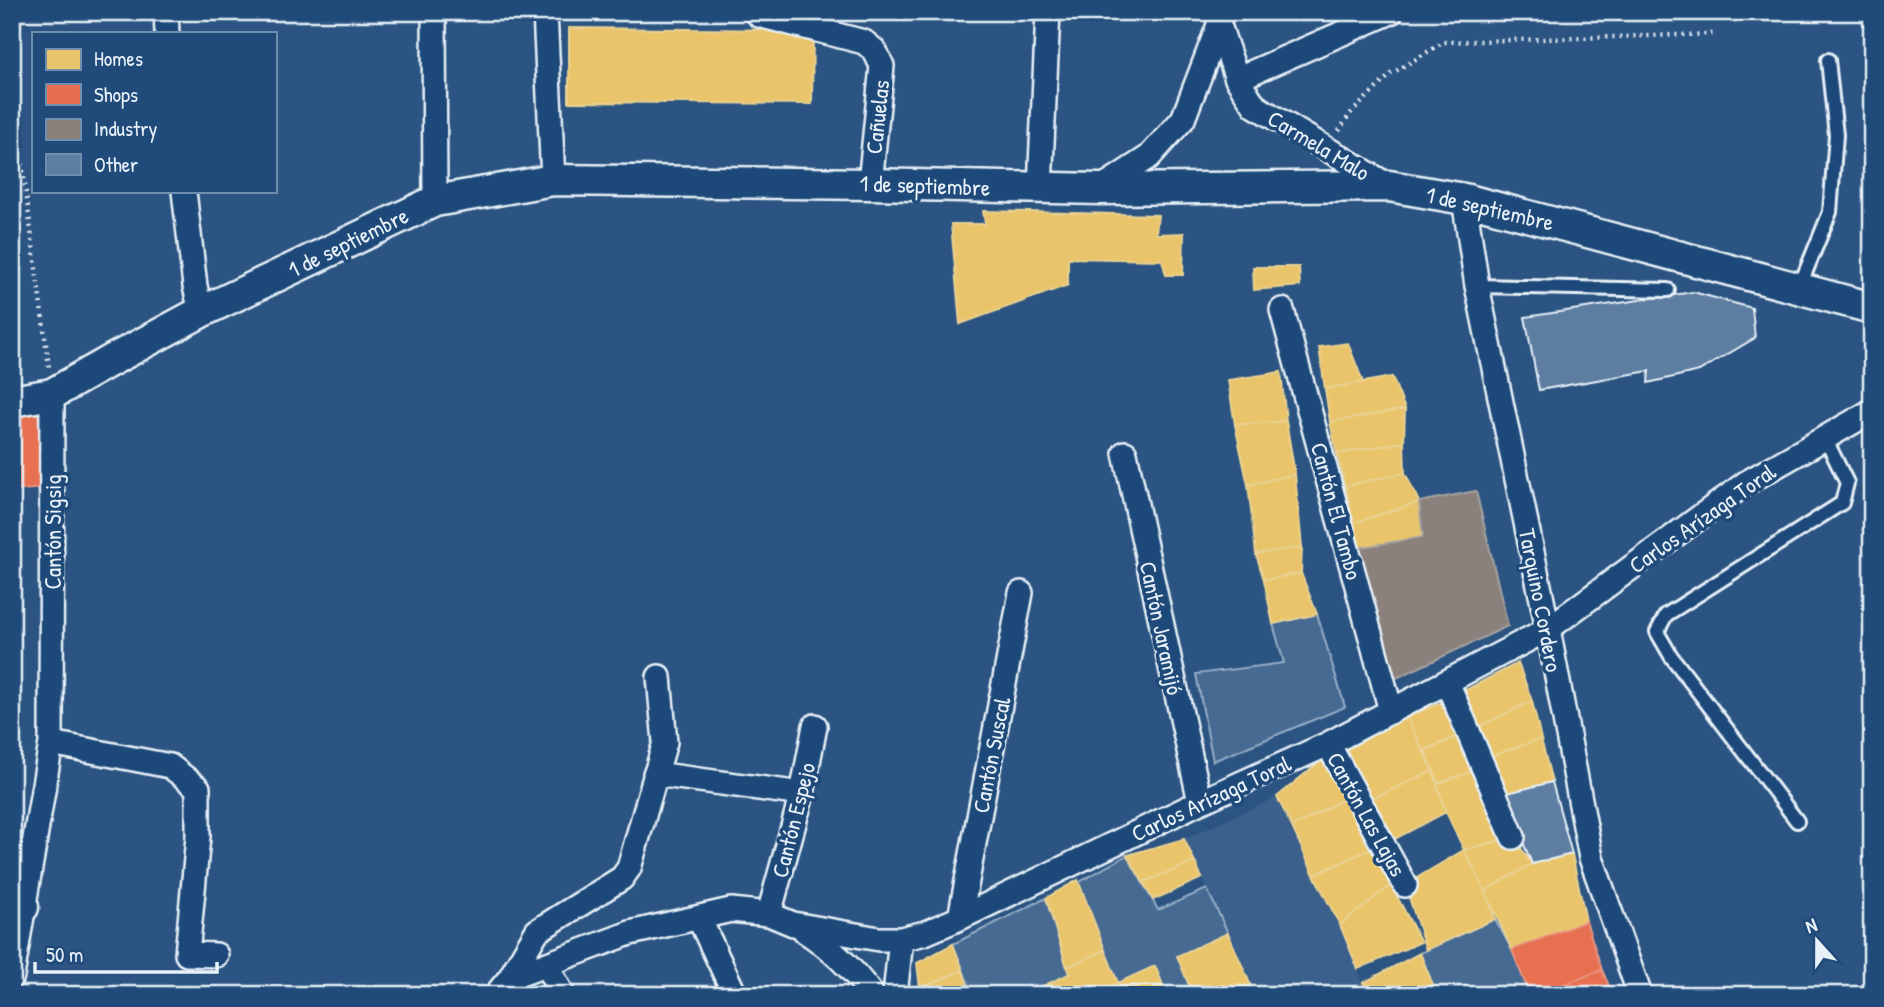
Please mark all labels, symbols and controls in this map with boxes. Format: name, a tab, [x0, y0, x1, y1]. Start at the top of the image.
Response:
legend	[32, 32, 276, 192]
text: Homes	[94, 44, 143, 73]
street label: Cañuelas	[858, 78, 896, 156]
text: Shops	[94, 80, 138, 109]
street label: Carmela Malo	[1262, 102, 1376, 188]
text: Industry	[94, 114, 157, 143]
text: Other	[94, 150, 138, 179]
street label: 1 de septiembre	[859, 167, 991, 203]
street label: 1 de septiembre	[1423, 178, 1557, 238]
street label: 1 de septiembre	[283, 200, 413, 284]
street label: Cantón El Tambo	[1304, 439, 1370, 583]
street label: Carlos Arízaga Toral	[1622, 455, 1782, 580]
street label: Cantón Sigsig	[37, 474, 68, 590]
street label: Tarquino Cordero	[1512, 526, 1570, 674]
street label: Cantón Jaramijó	[1133, 558, 1191, 698]
street label: Cantón Suscal	[965, 693, 1018, 816]
street label: Cantón Las Lajas	[1320, 746, 1414, 882]
street label: Carlos Arízaga Toral	[1126, 747, 1297, 849]
street label: Cantón Espejo	[764, 759, 822, 881]
north arrow	[1783, 906, 1853, 976]
text: N	[1802, 911, 1820, 939]
scale bar	[35, 930, 217, 974]
text: 50 m	[46, 940, 83, 969]

